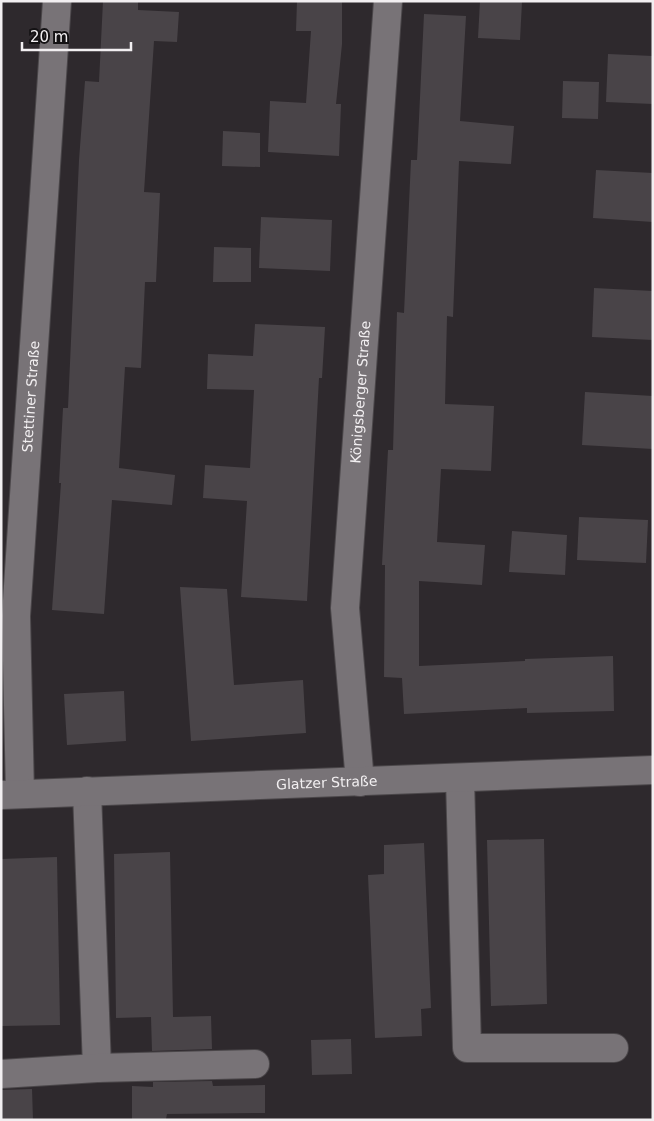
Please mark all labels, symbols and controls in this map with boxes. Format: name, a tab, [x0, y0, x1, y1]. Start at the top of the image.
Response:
scale bar	[22, 20, 131, 52]
text: 20 m	[30, 28, 68, 46]
street label: Königsberger Straße	[347, 320, 373, 464]
street label: Stettiner Straße	[19, 340, 42, 453]
street label: Glatzer Straße	[276, 773, 378, 792]

